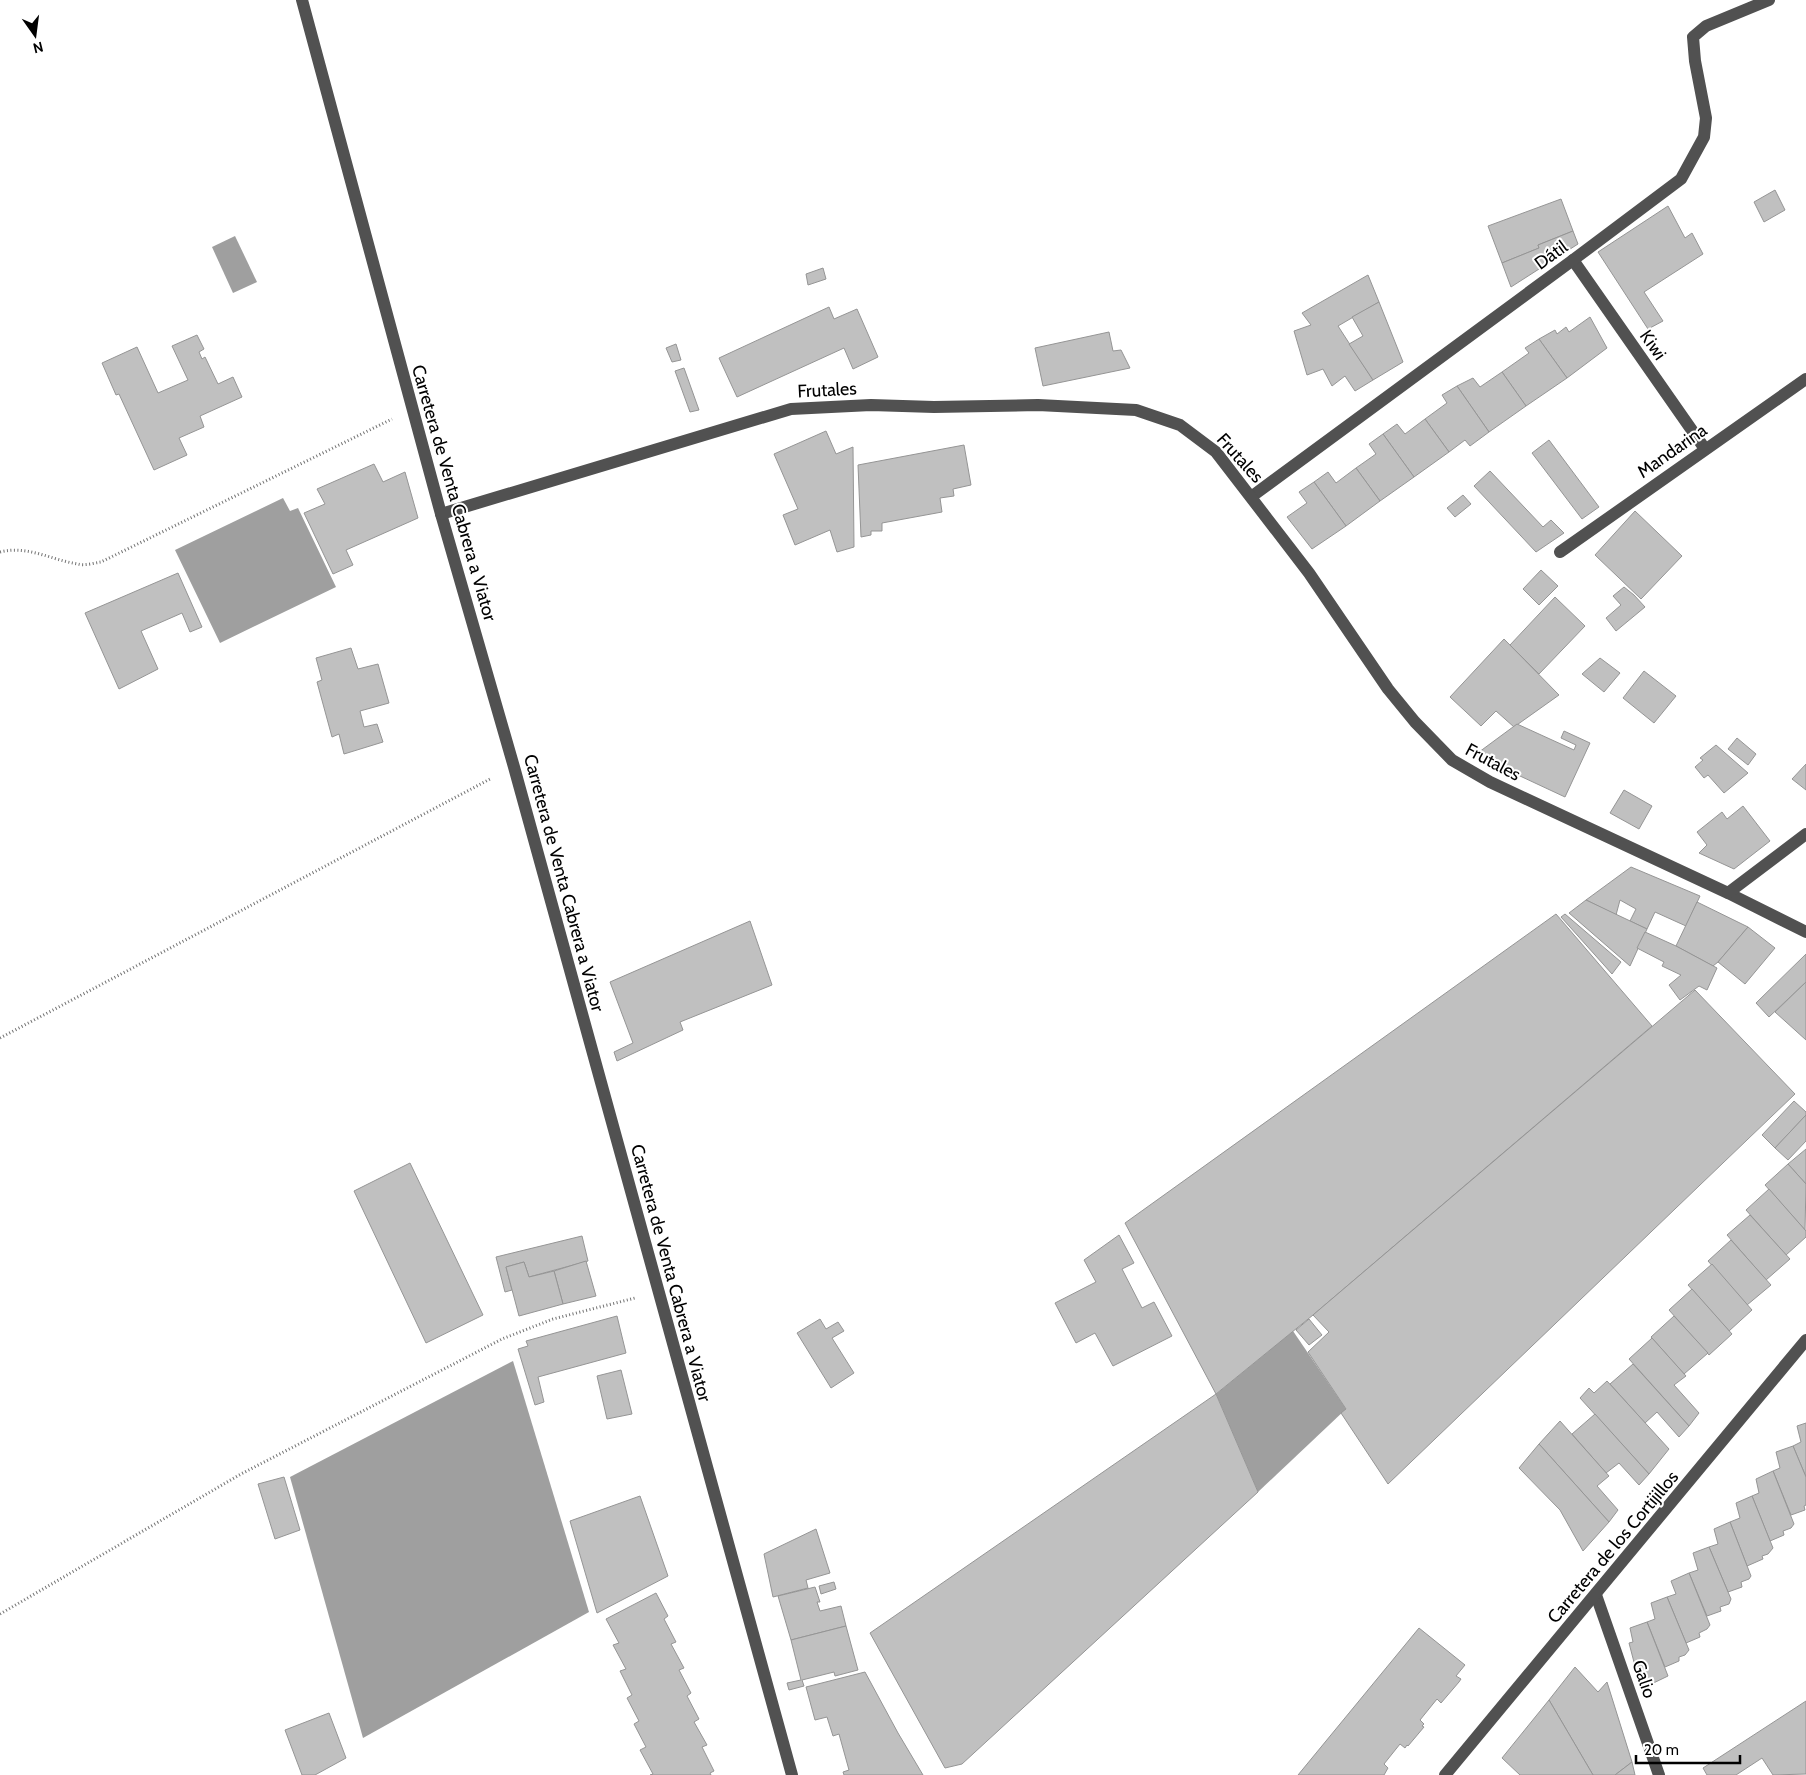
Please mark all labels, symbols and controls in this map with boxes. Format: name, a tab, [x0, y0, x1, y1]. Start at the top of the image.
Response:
north arrow	[10, 10, 60, 60]
text: N	[31, 38, 45, 58]
street label: Dátil	[1530, 235, 1572, 274]
street label: Kiwi	[1635, 326, 1671, 364]
street label: Carretera de Venta Cabrera a Viator	[407, 362, 501, 624]
street label: Frutales	[797, 377, 857, 403]
street label: Mandarina	[1633, 419, 1711, 483]
street label: Frutales	[1212, 429, 1268, 487]
street label: Frutales	[1462, 738, 1524, 786]
street label: Carretera de Venta Cabrera a Viator	[519, 752, 609, 1014]
street label: Carretera de Venta Cabrera a Viator	[626, 1142, 716, 1404]
street label: Carretera de los Cortijillos	[1543, 1466, 1683, 1628]
street label: Galio	[1627, 1657, 1661, 1701]
scale bar	[1636, 1732, 1740, 1764]
text: 20 m	[1644, 1741, 1679, 1759]

